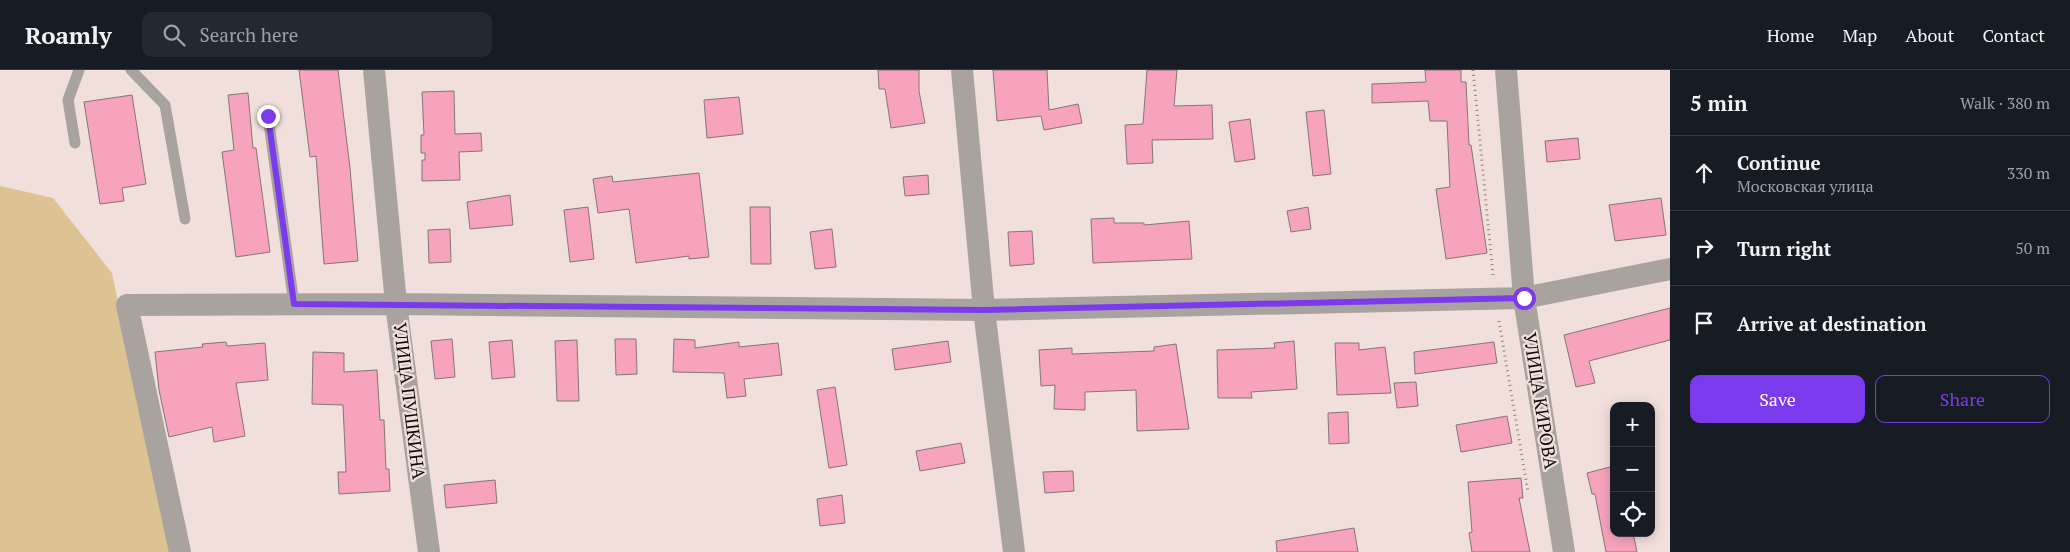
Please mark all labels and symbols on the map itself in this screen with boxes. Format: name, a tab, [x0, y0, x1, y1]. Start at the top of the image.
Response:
route end	[257, 105, 280, 128]
route start	[1513, 287, 1536, 310]
street label: УЛИЦА ПУШКИНА	[388, 321, 432, 481]
street label: УЛИЦА КИРОВА	[1518, 331, 1564, 471]

